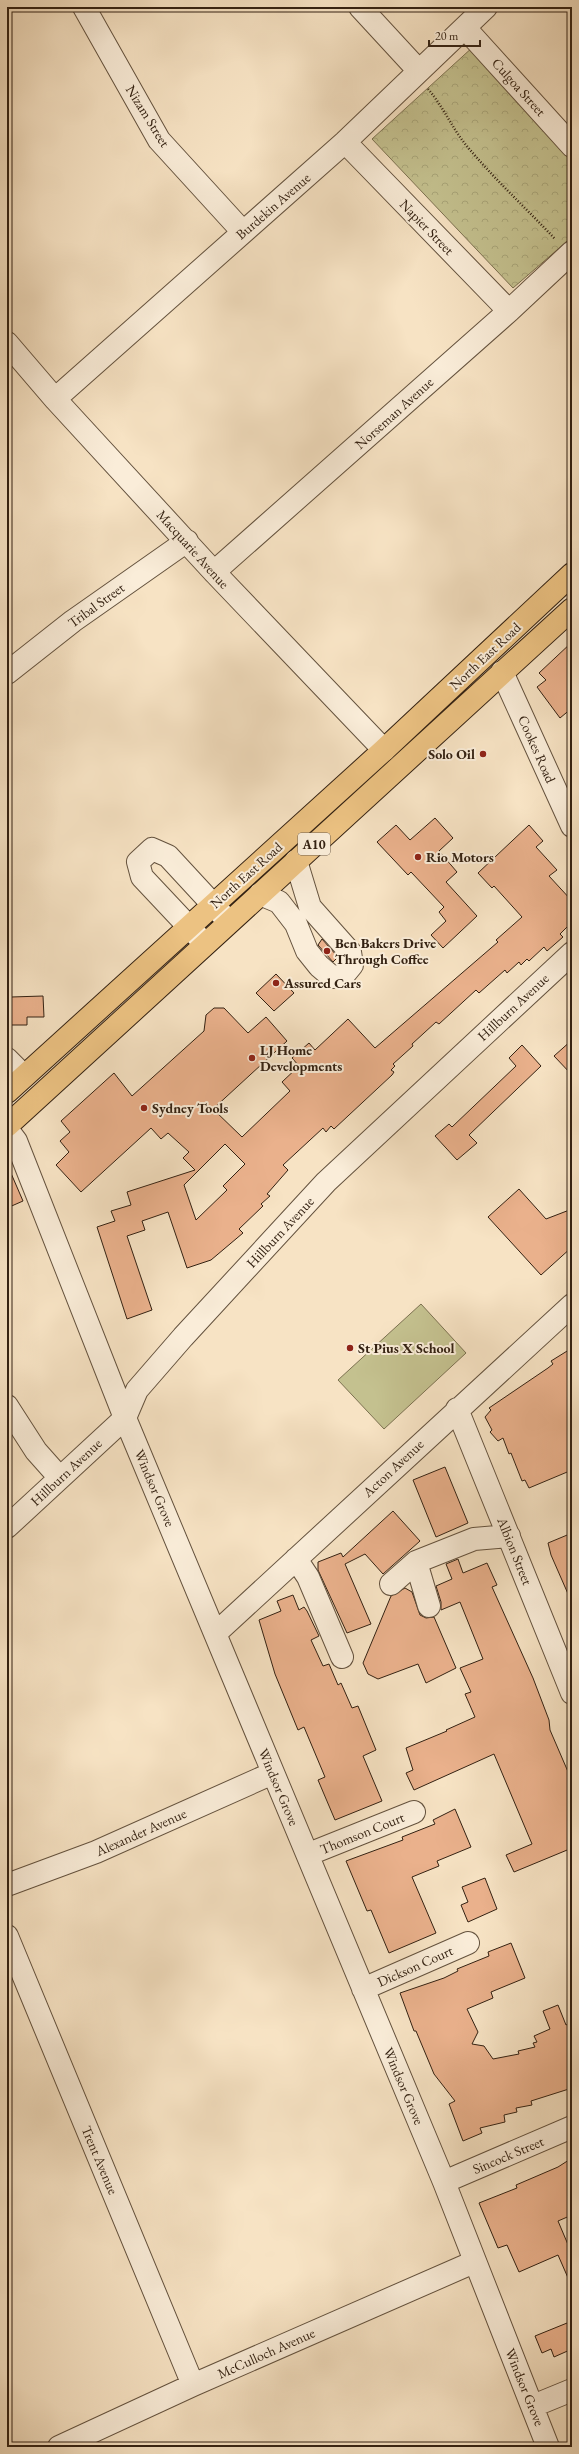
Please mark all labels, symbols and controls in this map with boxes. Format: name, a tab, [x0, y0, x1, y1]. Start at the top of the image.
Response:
scale bar	[429, 22, 480, 48]
text: 20 m	[435, 28, 459, 44]
street label: Culgoa Street	[488, 54, 550, 120]
street label: Nizam Street	[122, 82, 174, 151]
street label: Burdekin Avenue	[232, 168, 314, 243]
street label: Napier Street	[396, 195, 459, 259]
street label: Norseman Avenue	[351, 373, 437, 453]
street label: Macquarie Avenue	[153, 506, 234, 593]
street label: Tribal Street	[64, 578, 128, 632]
street label: North East Road	[445, 618, 525, 694]
street label: Cookes Road	[514, 712, 560, 786]
place label: Solo Oil	[428, 745, 475, 763]
marker: Solo Oil	[478, 749, 488, 759]
road number: A10	[298, 833, 330, 855]
street label: North East Road	[206, 837, 287, 912]
place label: Rio Motors	[426, 848, 494, 866]
marker: Rio Motors	[413, 852, 423, 862]
place label: Ben Bakers Drive Through Coffee	[335, 934, 436, 968]
marker: Ben Bakers Drive Through Coffee	[322, 946, 332, 956]
street label: Hillburn Avenue	[474, 969, 553, 1045]
place label: Assured Cars	[283, 974, 361, 992]
marker: Assured Cars	[271, 978, 281, 988]
place label: LJ Home Developments	[260, 1041, 342, 1075]
marker: LJ Home Developments	[247, 1053, 257, 1063]
place label: Sydney Tools	[152, 1099, 228, 1117]
marker: Sydney Tools	[139, 1103, 149, 1113]
street label: Hillburn Avenue	[242, 1192, 318, 1271]
place label: St Pius X School	[358, 1339, 454, 1357]
marker: St Pius X School	[345, 1343, 355, 1353]
street label: Hillburn Avenue	[27, 1434, 106, 1510]
street label: Acton Avenue	[358, 1435, 428, 1502]
street label: Windsor Grove	[131, 1447, 180, 1530]
street label: Albion Street	[493, 1514, 537, 1588]
street label: Windsor Grove	[255, 1746, 304, 1829]
street label: Alexander Avenue	[92, 1804, 190, 1860]
street label: Thomson Court	[317, 1808, 407, 1858]
street label: Dickson Court	[374, 1941, 456, 1991]
street label: Windsor Grove	[380, 2045, 429, 2128]
street label: Trent Avenue	[77, 2123, 123, 2198]
street label: Sincock Street	[470, 2132, 547, 2178]
street label: McCulloch Avenue	[214, 2323, 318, 2383]
street label: Windsor Grove	[501, 2346, 549, 2429]

